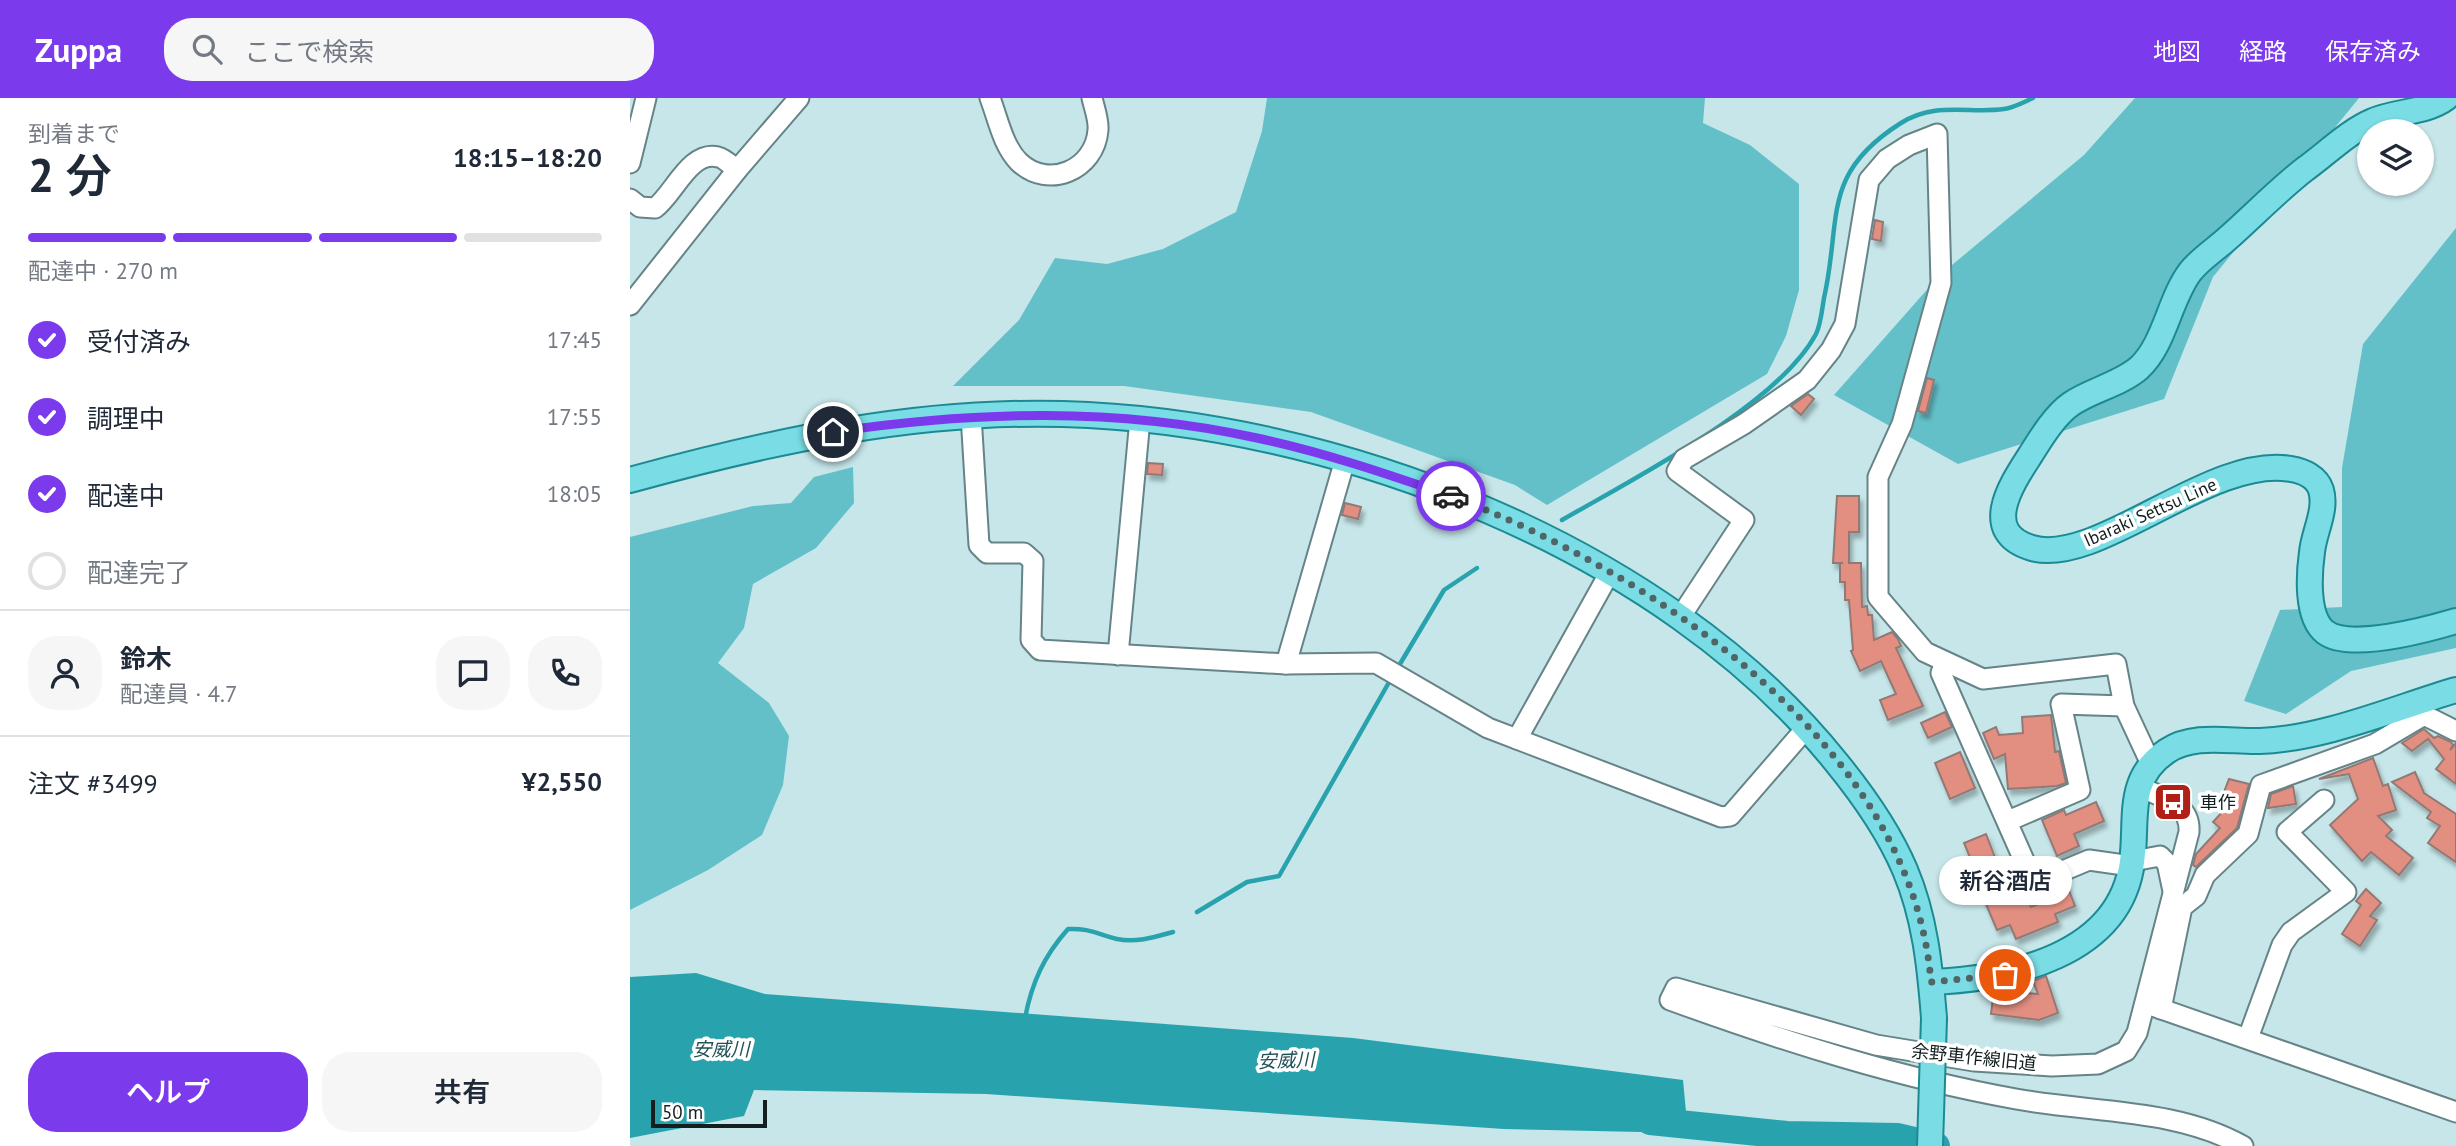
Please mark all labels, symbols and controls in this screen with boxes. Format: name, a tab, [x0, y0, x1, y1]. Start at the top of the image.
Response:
search box	[164, 18, 654, 81]
text: Zuppa	[35, 28, 122, 71]
icon: search	[188, 30, 226, 68]
text: ここで検索	[244, 35, 374, 68]
text: 地図	[2153, 36, 2201, 67]
text: 経路	[2239, 36, 2287, 67]
text: 保存済み	[2325, 36, 2421, 67]
text: 到着まで	[28, 119, 120, 148]
map controls	[2357, 119, 2434, 196]
button: layers	[2357, 119, 2434, 196]
text: 18:15–18:20	[453, 141, 602, 174]
text: 2 分	[28, 145, 112, 205]
text: 配達中 · 270 m	[28, 256, 178, 285]
icon: check	[28, 321, 66, 359]
text: 受付済み	[87, 325, 191, 358]
text: 17:45	[547, 325, 602, 354]
icon: check	[28, 398, 66, 436]
text: 調理中	[87, 402, 165, 435]
text: 17:55	[547, 402, 602, 431]
pin	[803, 402, 863, 462]
icon: home	[814, 413, 852, 451]
courier	[1416, 461, 1486, 531]
street label: Ibaraki Settsu Line	[2080, 472, 2220, 552]
icon: check	[28, 475, 66, 513]
icon: car	[1432, 477, 1470, 515]
text: 配達中	[87, 479, 165, 512]
text: 18:05	[547, 479, 602, 508]
text: 配達完了	[87, 556, 191, 589]
button: person	[28, 636, 102, 710]
button: chat	[436, 636, 510, 710]
button: phone	[528, 636, 602, 710]
text: 鈴木	[120, 642, 172, 675]
text: 配達員 · 4.7	[120, 679, 237, 708]
text: ¥2,550	[522, 765, 602, 798]
text: 注文 #3499	[28, 767, 158, 800]
bus stop icon: 車作	[2152, 781, 2194, 823]
place label: 車作	[2200, 791, 2236, 814]
callout: 新谷酒店	[1938, 856, 2072, 905]
text: 新谷酒店	[1960, 866, 2052, 895]
pin	[1975, 945, 2035, 1005]
icon: bag	[1986, 956, 2024, 994]
water label: 安威川	[692, 1037, 751, 1061]
street label: 余野車作線旧道	[1910, 1039, 2038, 1075]
water label: 安威川	[1257, 1047, 1317, 1073]
button: ヘルプ	[28, 1052, 308, 1132]
button: 共有	[322, 1052, 602, 1132]
scale bar	[651, 1097, 766, 1129]
text: 50 m	[662, 1100, 703, 1124]

